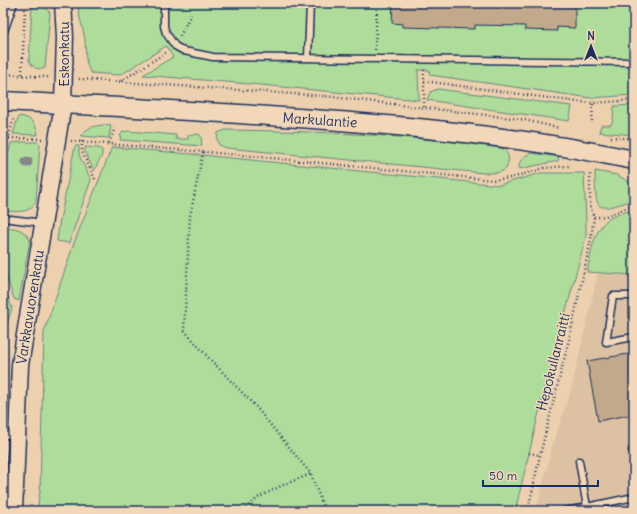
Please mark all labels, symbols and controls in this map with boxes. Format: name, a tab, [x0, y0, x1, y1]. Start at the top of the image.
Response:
street label: Eskonkatu	[55, 21, 73, 87]
north arrow	[571, 26, 611, 66]
text: N	[587, 29, 595, 43]
street label: Markulantie	[282, 108, 358, 132]
street label: Varkkavuorenkatu	[12, 248, 48, 366]
street label: Hepokullanraitti	[532, 311, 574, 413]
scale bar	[483, 462, 598, 488]
text: 50 m	[489, 468, 518, 483]

